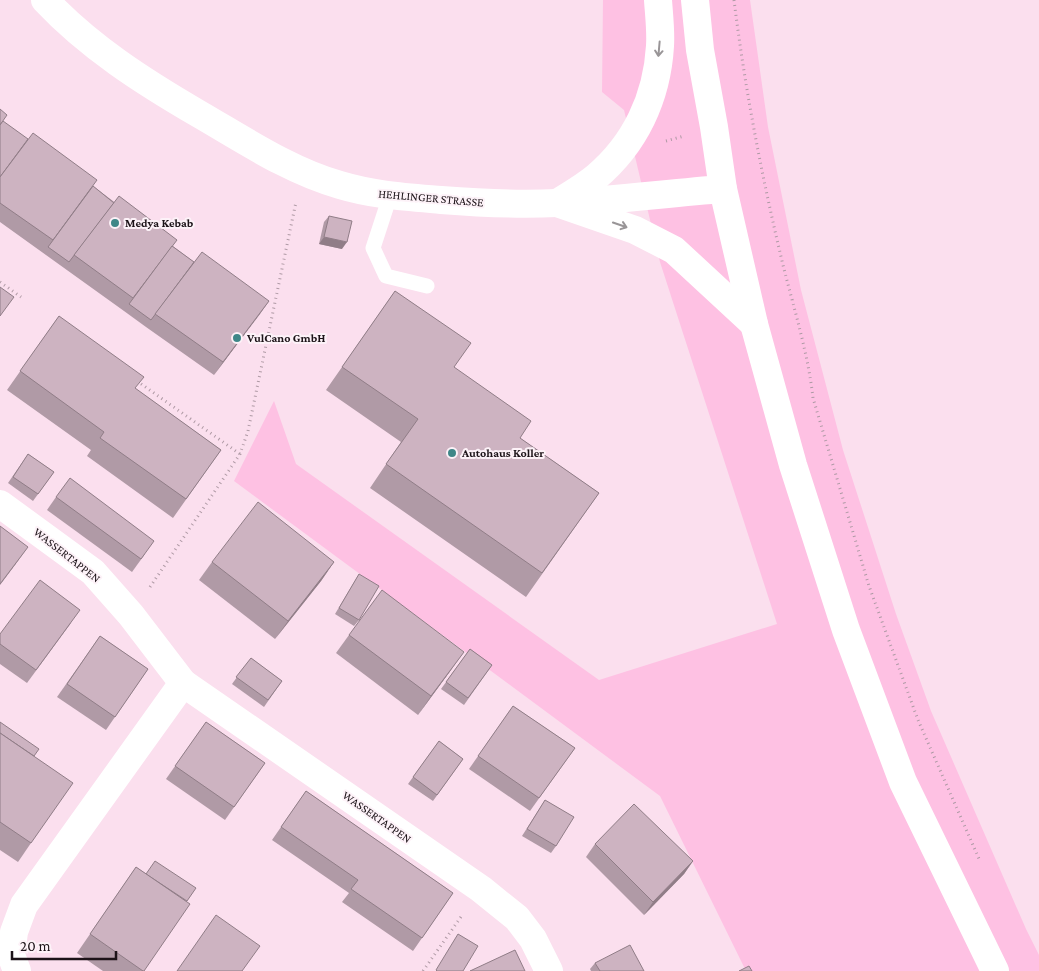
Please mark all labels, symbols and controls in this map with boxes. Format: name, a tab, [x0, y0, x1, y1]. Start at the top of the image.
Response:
one-way arrow	[655, 40, 664, 56]
street label: HEHLINGER STRASSE	[378, 186, 485, 210]
place label: Medya Kebab	[125, 216, 194, 230]
marker: Medya Kebab	[109, 217, 121, 229]
one-way arrow	[612, 220, 628, 230]
place label: VulCano GmbH	[246, 331, 325, 345]
marker: VulCano GmbH	[231, 332, 243, 344]
place label: Autohaus Koller	[461, 446, 544, 460]
marker: Autohaus Koller	[446, 447, 458, 459]
street label: WASSERTAPPEN	[31, 525, 103, 585]
street label: WASSERTAPPEN	[340, 788, 414, 846]
scale bar	[12, 928, 116, 960]
text: 20 m	[20, 938, 51, 954]

